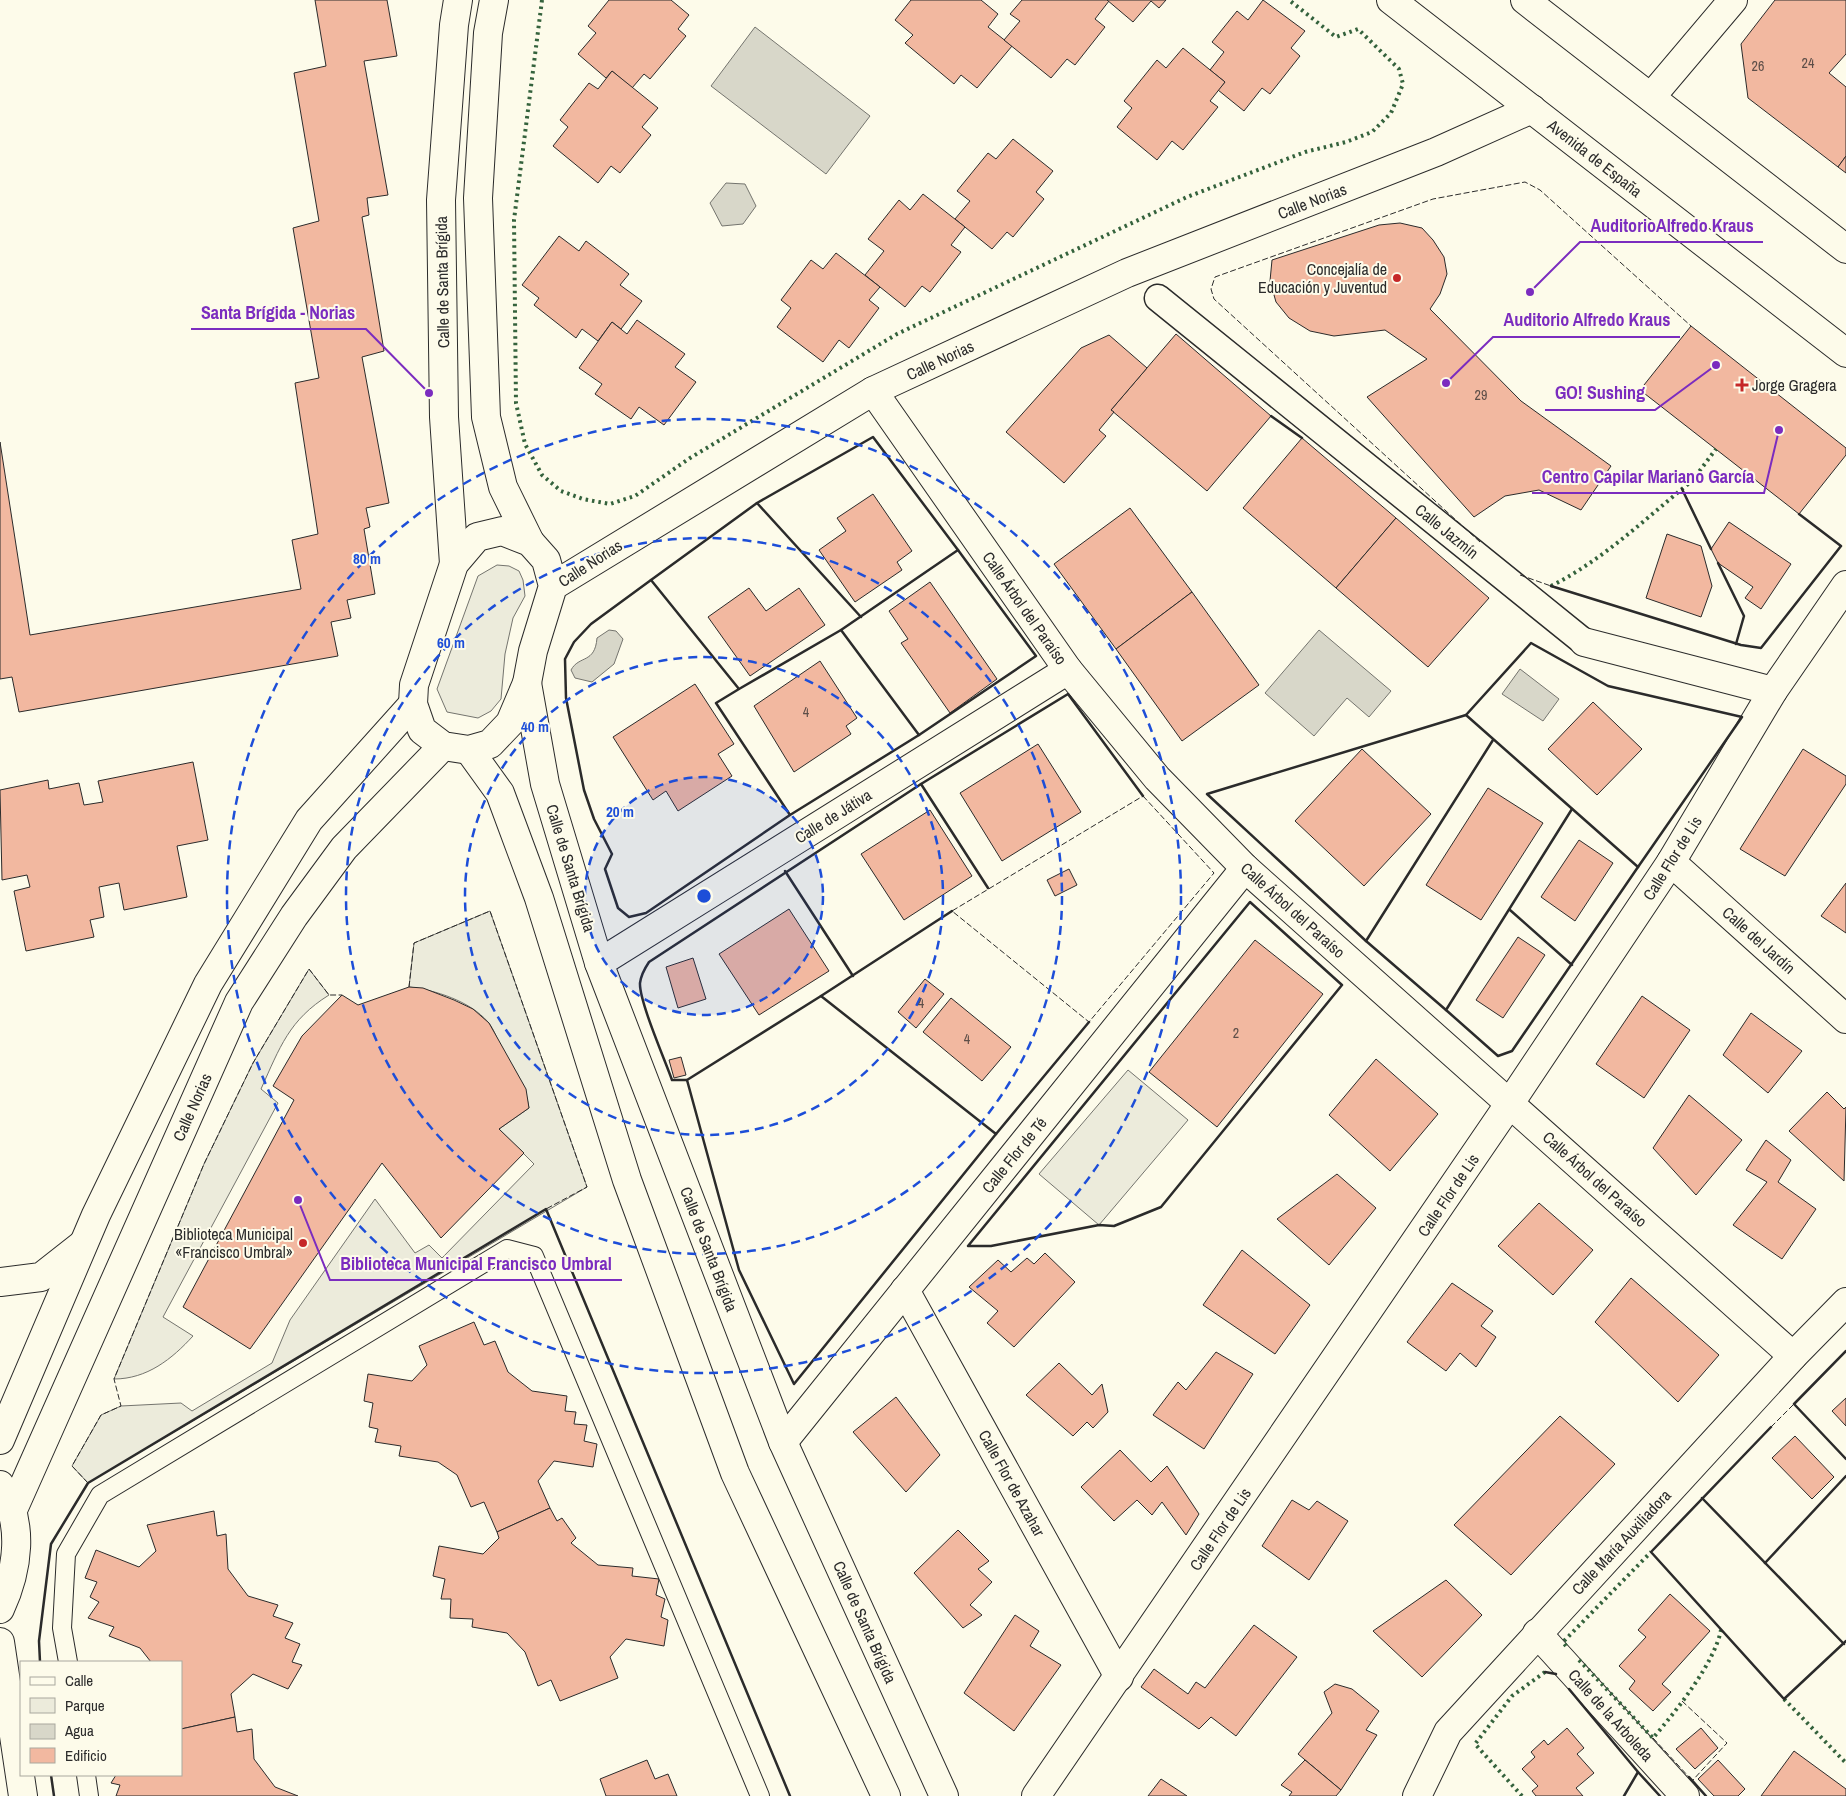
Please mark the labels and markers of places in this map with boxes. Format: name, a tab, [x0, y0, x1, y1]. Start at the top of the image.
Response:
callout: AuditorioAlfredo Kraus	[1580, 209, 1763, 242]
place label: Concejalía de Educación y Juventud	[1258, 258, 1387, 298]
marker: Concejalía de Educación y Juventud	[1391, 272, 1403, 284]
callout: Santa Brígida - Norias	[191, 296, 366, 329]
callout: Auditorio Alfredo Kraus	[1493, 304, 1680, 337]
place label: Jorge Gragera	[1752, 374, 1837, 396]
callout: GO! Sushing	[1545, 377, 1655, 410]
marker: Jorge Gragera	[1736, 379, 1748, 391]
callout: Centro Capilar Mariano García	[1532, 460, 1764, 493]
centre of rings	[695, 887, 713, 905]
place label: Biblioteca Municipal «Francisco Umbral»	[174, 1223, 293, 1263]
marker: Biblioteca Municipal «Francisco Umbral»	[297, 1237, 309, 1249]
callout: Biblioteca Municipal Francisco Umbral	[330, 1247, 622, 1280]

